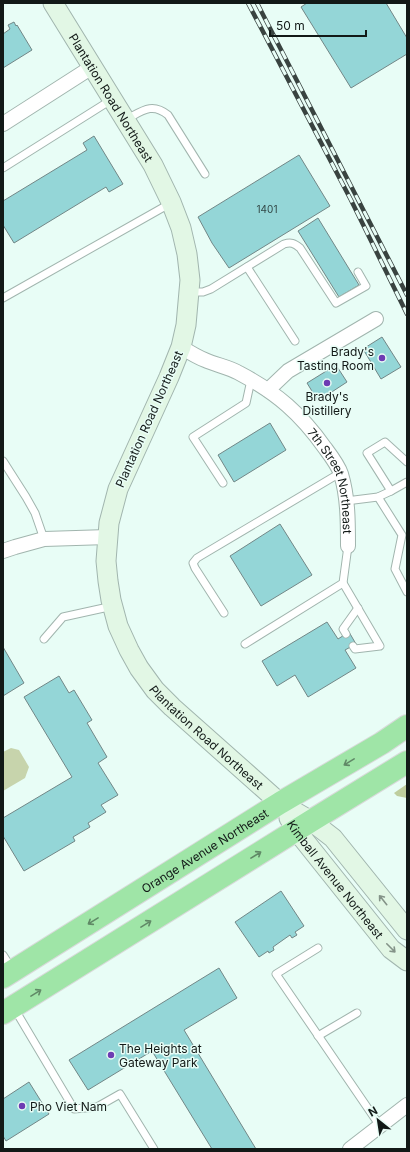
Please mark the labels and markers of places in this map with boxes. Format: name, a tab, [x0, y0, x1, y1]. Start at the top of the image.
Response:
place label: Brady's Tasting Room	[297, 344, 374, 373]
marker: Brady's Tasting Room	[377, 353, 387, 363]
marker: Brady's Distillery	[322, 378, 332, 388]
place label: Brady's Distillery	[303, 389, 352, 418]
place label: The Heights at Gateway Park	[119, 1041, 202, 1070]
marker: The Heights at Gateway Park	[106, 1050, 116, 1060]
place label: Pho Viet Nam	[30, 1099, 107, 1114]
marker: Pho Viet Nam	[17, 1101, 27, 1111]

